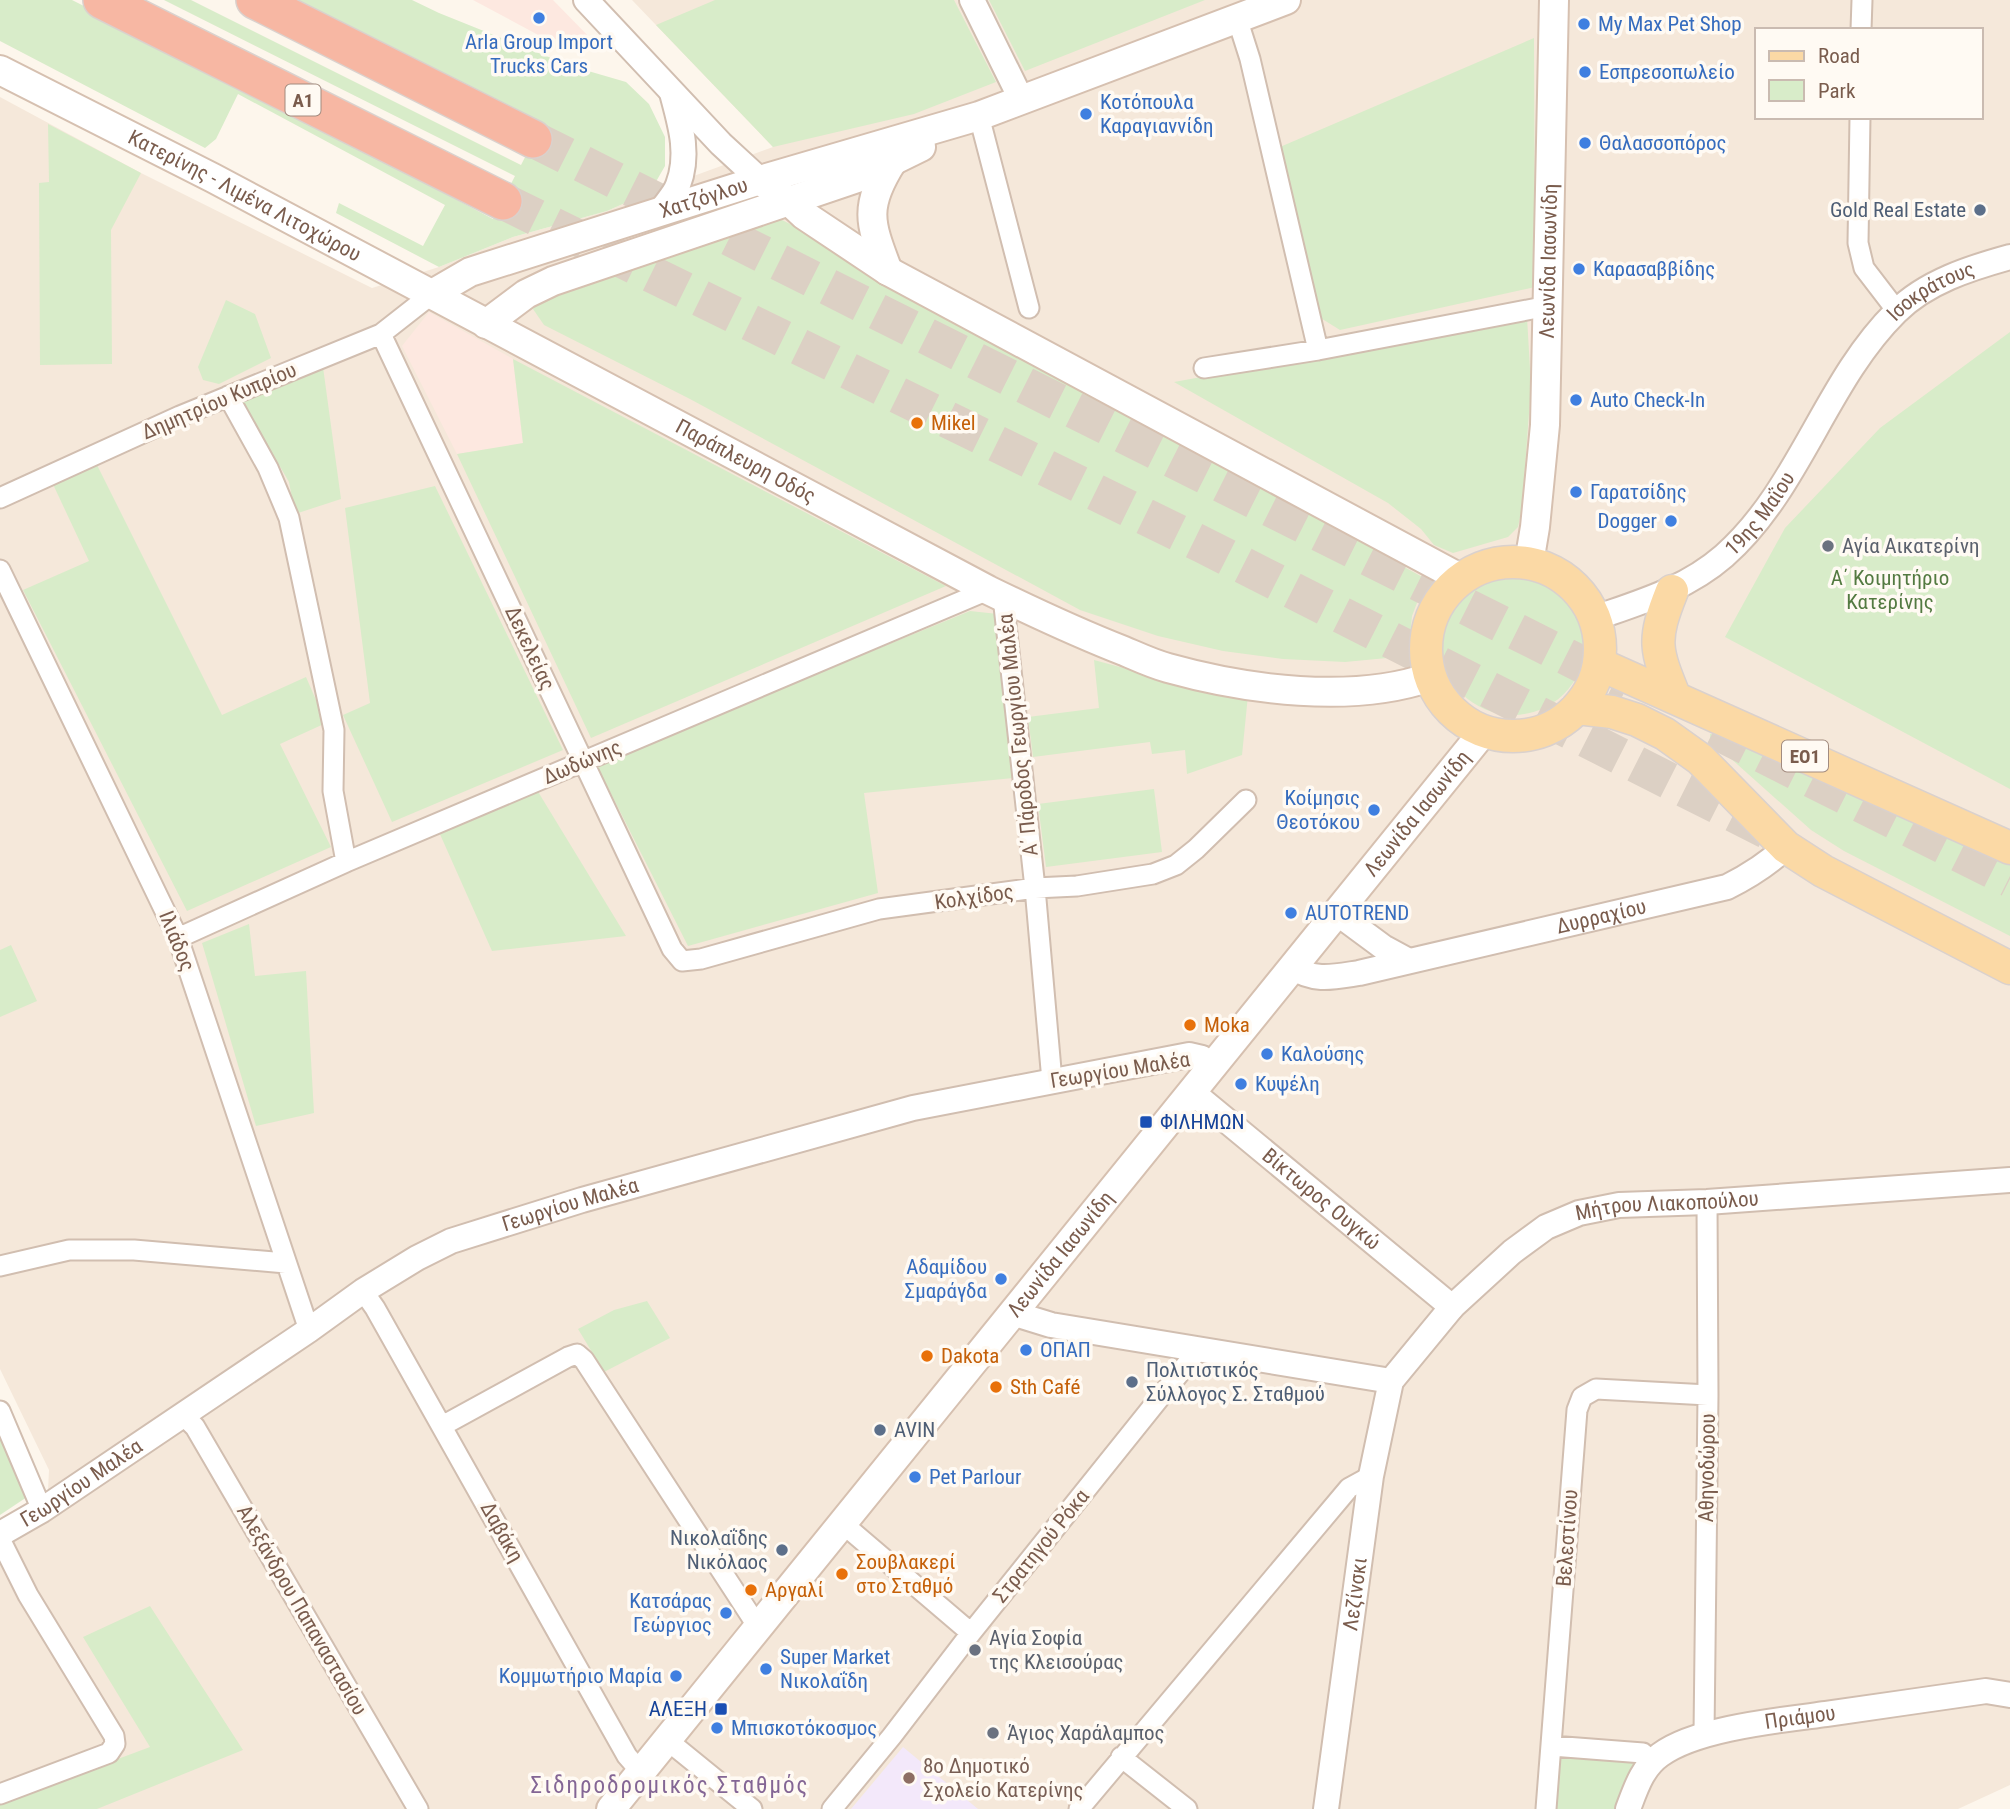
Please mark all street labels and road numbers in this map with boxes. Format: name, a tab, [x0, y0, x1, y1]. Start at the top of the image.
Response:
road number: Α1	[286, 85, 320, 116]
street label: Κατερίνης - Λιμένα Λιτοχώρου	[124, 125, 365, 266]
street label: Χατζόγλου	[656, 173, 751, 223]
street label: Λεωνίδα Ιασωνίδη	[1535, 183, 1562, 339]
street label: Ισοκράτους	[1882, 257, 1978, 326]
street label: Δημητρίου Κυπρίου	[138, 358, 300, 444]
street label: Παράπλευρη Οδός	[672, 414, 820, 508]
street label: 19ης Μαΐου	[1720, 467, 1800, 560]
street label: Δεκελείας	[500, 602, 560, 694]
street label: Α΄ Πάροδος Γεωργίου Μαλέα	[993, 612, 1043, 857]
street label: Δωδώνης	[539, 735, 625, 789]
road number: ΕΟ1	[1782, 740, 1828, 772]
street label: Λεωνίδα Ιασωνίδη	[1359, 746, 1475, 881]
street label: Κολχίδος	[933, 880, 1015, 914]
street label: Δυρραχίου	[1554, 894, 1649, 939]
street label: Ιλιάδος	[154, 907, 200, 975]
street label: Γεωργίου Μαλέα	[1048, 1047, 1192, 1093]
street label: Βίκτωρος Ουγκώ	[1258, 1143, 1385, 1255]
street label: Γεωργίου Μαλέα	[499, 1173, 642, 1236]
street label: Λεωνίδα Ιασωνίδη	[1002, 1186, 1118, 1322]
street label: Μήτρου Λιακοπούλου	[1573, 1186, 1759, 1225]
street label: Αθηνοδώρου	[1694, 1413, 1720, 1523]
street label: Γεωργίου Μαλέα	[16, 1434, 147, 1532]
street label: Στρατηγού Ρόκα	[988, 1484, 1094, 1607]
street label: Βελεστίνου	[1552, 1489, 1582, 1587]
street label: Δαβάκη	[476, 1498, 528, 1566]
street label: Αλεξάνδρου Παπαναστασίου	[232, 1501, 372, 1719]
street label: Λεζίνσκι	[1338, 1556, 1372, 1632]
street label: Πριάμου	[1763, 1701, 1837, 1734]

